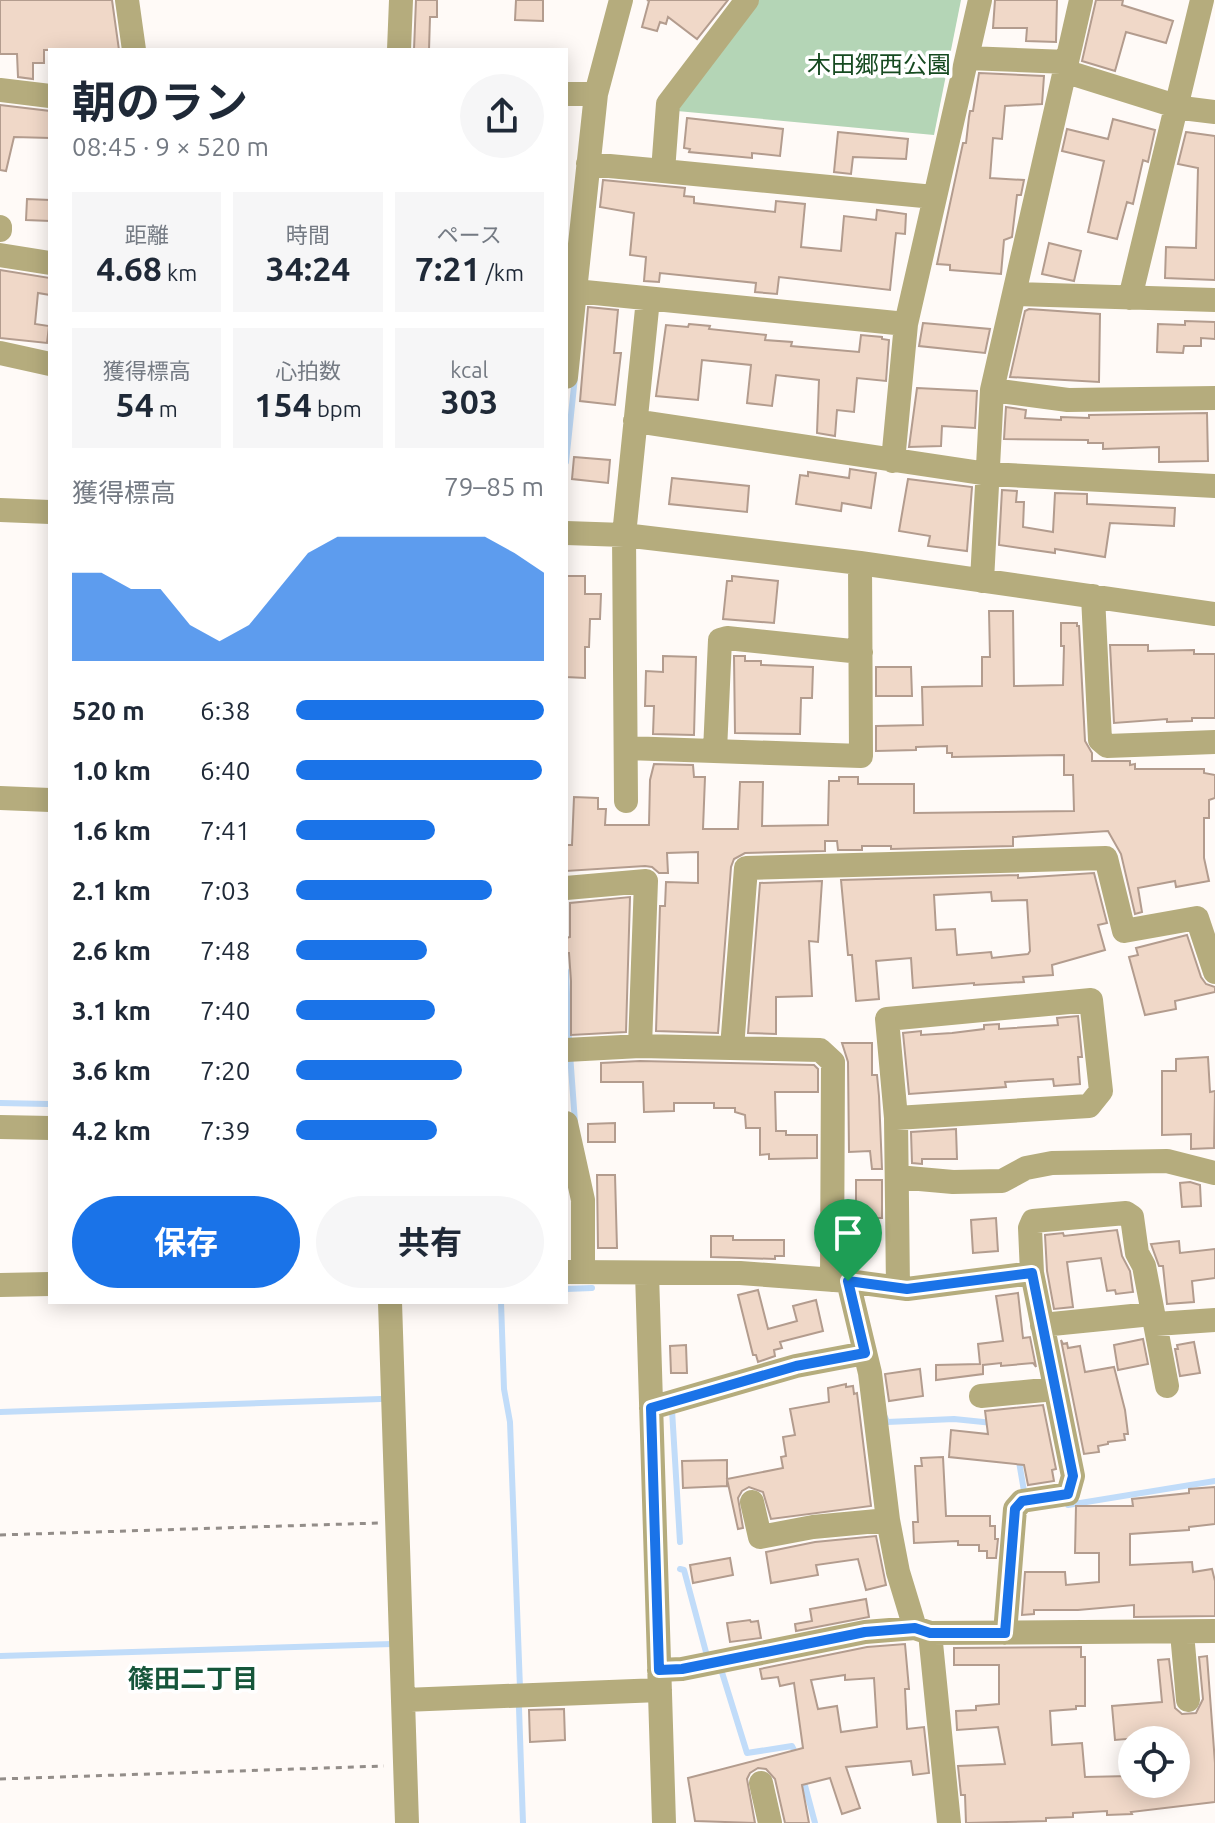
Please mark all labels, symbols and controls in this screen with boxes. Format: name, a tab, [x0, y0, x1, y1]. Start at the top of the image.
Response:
park label: 木田郷西公園	[807, 51, 951, 78]
button: share	[460, 74, 544, 158]
text: 朝のラン	[72, 77, 248, 126]
text: 08:45 · 9 × 520 m	[72, 132, 269, 161]
text: 距離	[125, 222, 169, 247]
text: 時間	[286, 222, 330, 247]
text: ペース	[437, 222, 502, 247]
text: 4.68	[96, 249, 162, 287]
text: 34:24	[265, 249, 351, 287]
text: 7:21	[415, 249, 481, 287]
text: km	[162, 260, 197, 285]
text: /km	[481, 260, 524, 285]
text: kcal	[450, 357, 488, 382]
text: 獲得標高	[103, 358, 191, 383]
text: 心拍数	[275, 358, 341, 383]
text: 303	[441, 382, 498, 420]
text: 54	[115, 385, 154, 423]
text: 154	[254, 385, 312, 423]
text: m	[154, 396, 178, 421]
text: bpm	[312, 396, 362, 421]
text: 79–85 m	[444, 472, 544, 501]
text: 獲得標高	[72, 478, 176, 507]
text: 520 m	[72, 696, 145, 725]
text: 6:38	[200, 696, 250, 725]
text: 1.0 km	[72, 756, 151, 785]
text: 6:40	[200, 756, 250, 785]
text: 1.6 km	[72, 816, 151, 845]
text: 7:41	[200, 816, 250, 845]
text: 2.1 km	[72, 876, 151, 905]
text: 7:03	[200, 876, 250, 905]
text: 2.6 km	[72, 936, 151, 965]
text: 7:48	[200, 936, 250, 965]
text: 3.1 km	[72, 996, 151, 1025]
text: 7:40	[200, 996, 250, 1025]
text: 3.6 km	[72, 1056, 151, 1085]
text: 7:20	[200, 1056, 250, 1085]
text: 4.2 km	[72, 1116, 151, 1145]
text: 7:39	[200, 1116, 250, 1145]
button: 保存	[72, 1196, 300, 1288]
button: 共有	[316, 1196, 544, 1288]
pin	[814, 1199, 882, 1281]
icon: arrive	[826, 1211, 870, 1255]
district label: 篠田二丁目	[128, 1664, 258, 1693]
map controls	[1118, 1726, 1190, 1798]
button: locate	[1118, 1726, 1190, 1798]

